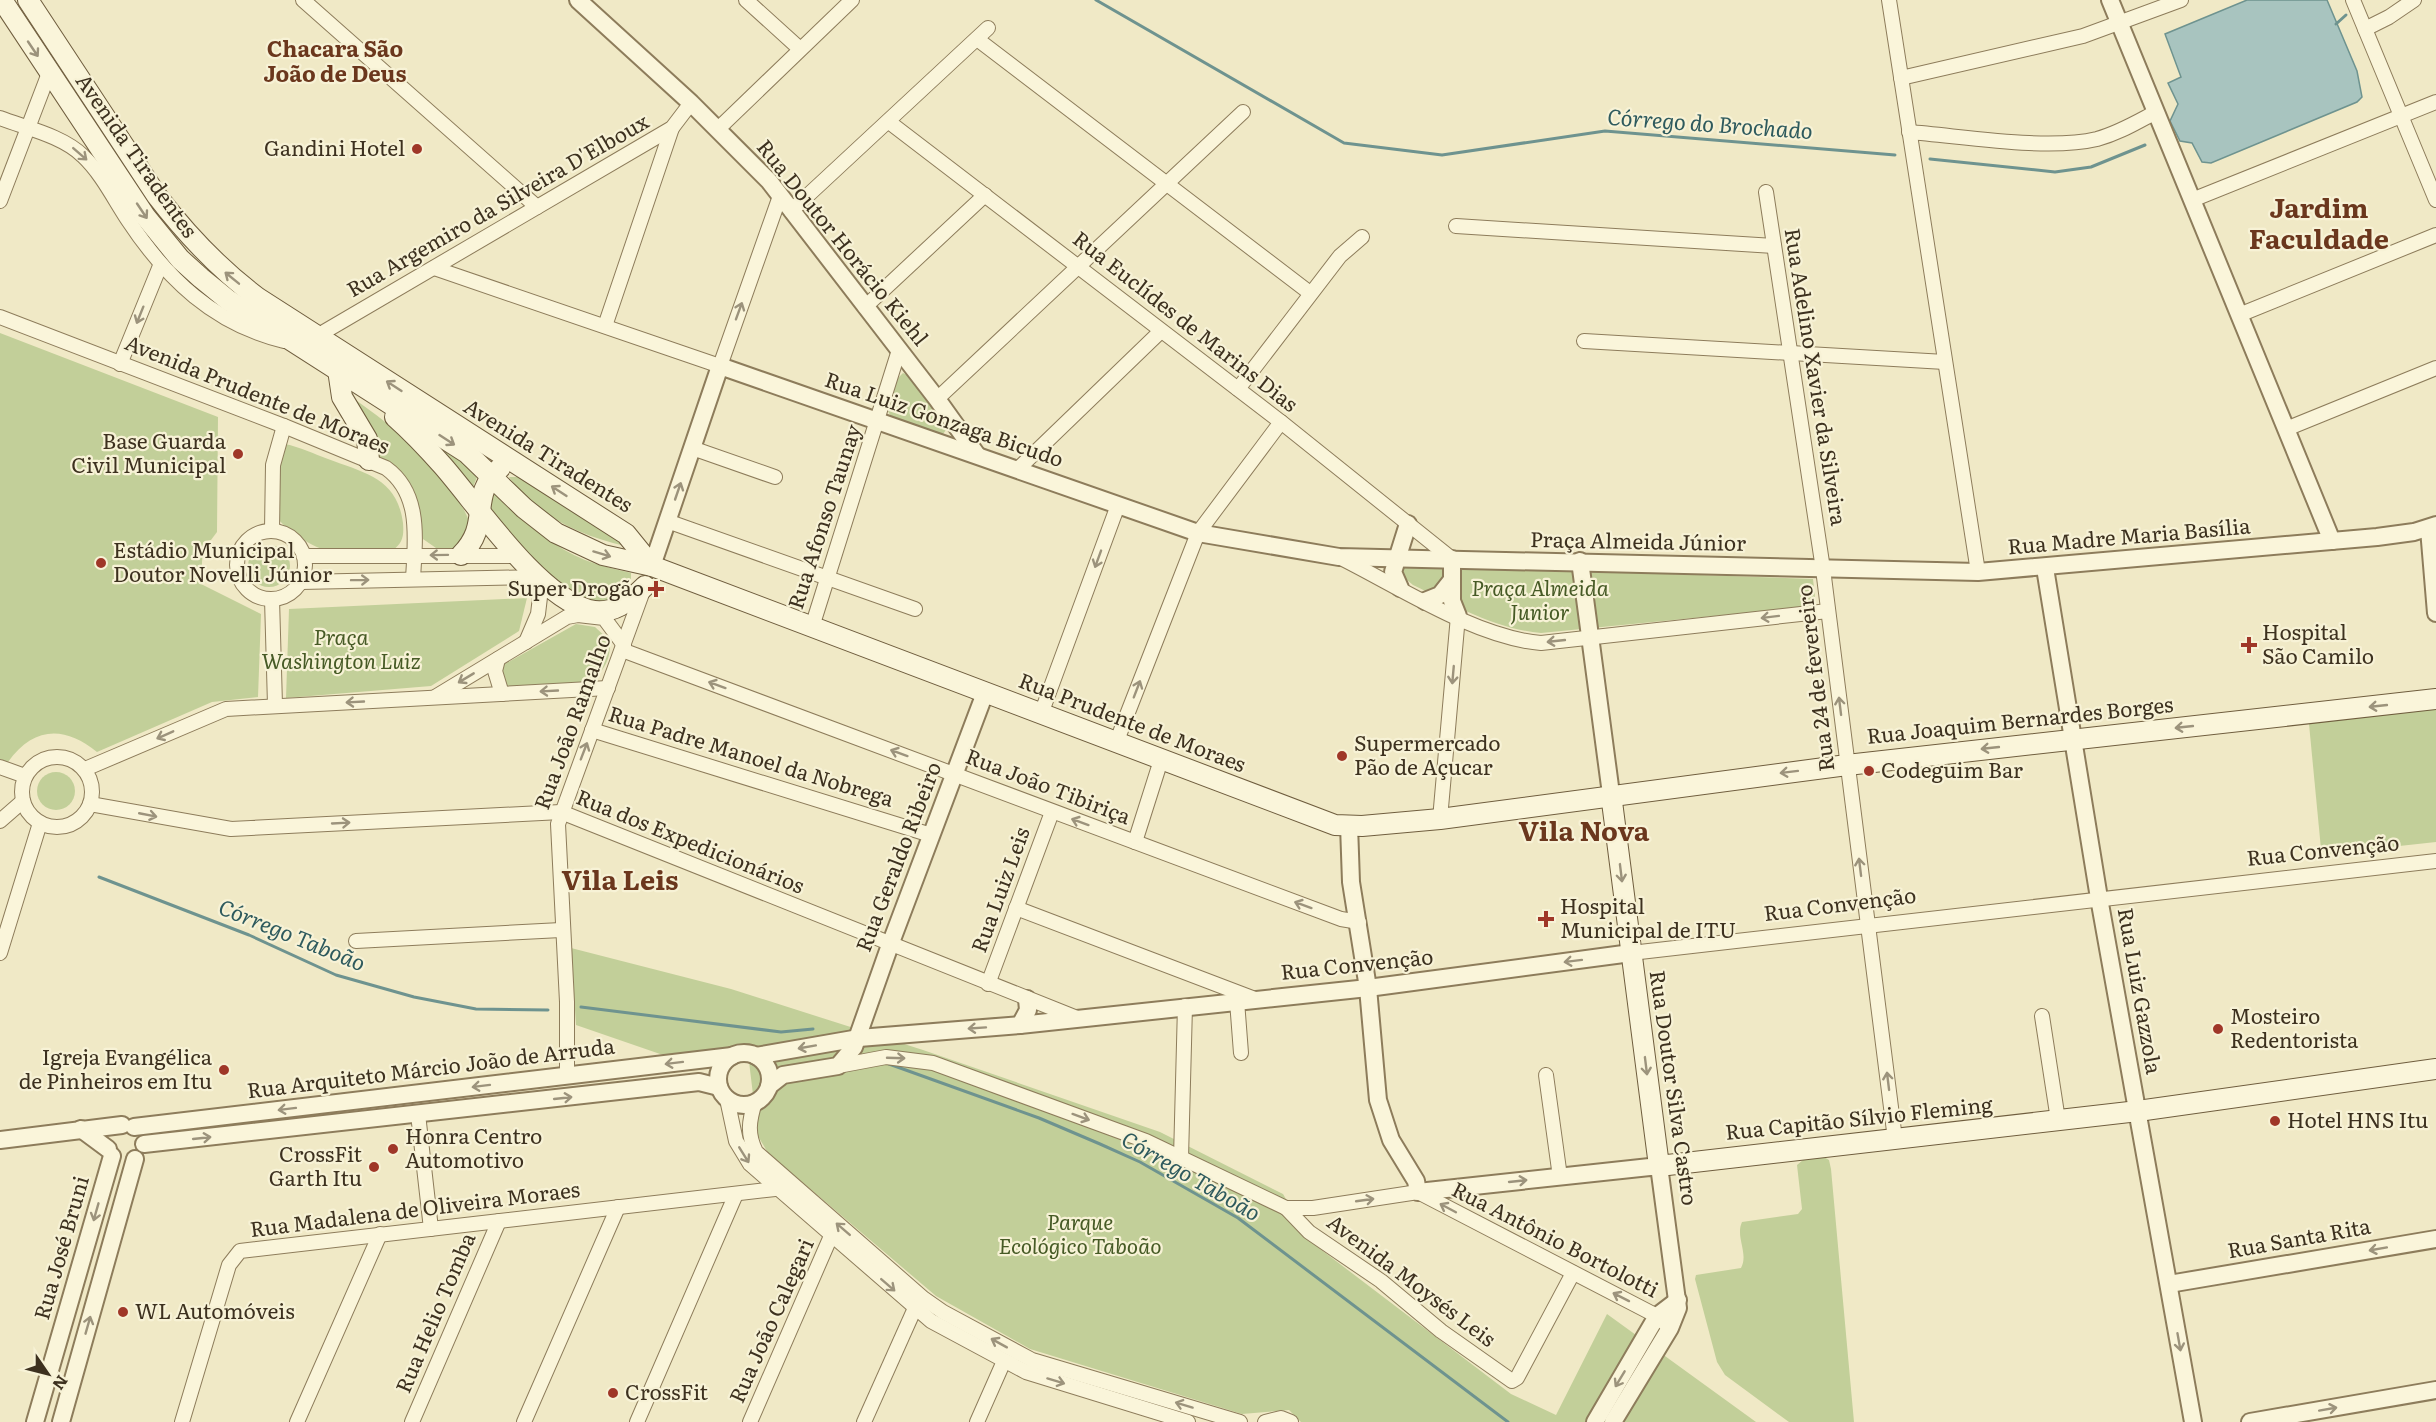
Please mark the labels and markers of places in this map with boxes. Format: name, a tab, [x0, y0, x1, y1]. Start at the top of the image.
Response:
place label: Gandini Hotel	[264, 131, 405, 162]
marker: Gandini Hotel	[410, 142, 424, 156]
place label: Base Guarda Civil Municipal	[71, 424, 227, 479]
marker: Base Guarda Civil Municipal	[231, 447, 245, 461]
place label: Estádio Municipal Doutor Novelli Júnior	[113, 533, 332, 588]
marker: Estádio Municipal Doutor Novelli Júnior	[94, 556, 108, 570]
place label: Super Drogão	[507, 571, 644, 602]
marker: Super Drogão	[649, 582, 663, 596]
place label: Hospital São Camilo	[2262, 615, 2374, 670]
marker: Hospital São Camilo	[2240, 636, 2258, 654]
place label: Supermercado Pão de Açucar	[1354, 726, 1501, 781]
marker: Supermercado Pão de Açucar	[1335, 749, 1349, 763]
place label: Codeguim Bar	[1881, 753, 2023, 784]
marker: Codeguim Bar	[1862, 764, 1876, 778]
place label: Hospital Municipal de ITU	[1560, 889, 1736, 944]
marker: Hospital Municipal de ITU	[1537, 910, 1555, 928]
place label: Mosteiro Redentorista	[2230, 999, 2359, 1054]
marker: Mosteiro Redentorista	[2211, 1022, 2225, 1036]
place label: Igreja Evangélica de Pinheiros em Itu	[19, 1040, 213, 1095]
marker: Igreja Evangélica de Pinheiros em Itu	[217, 1063, 231, 1077]
place label: Hotel HNS Itu	[2287, 1103, 2428, 1134]
marker: Hotel HNS Itu	[2268, 1114, 2282, 1128]
place label: Honra Centro Automotivo	[405, 1119, 542, 1174]
place label: CrossFit Garth Itu	[269, 1137, 363, 1192]
marker: Honra Centro Automotivo	[386, 1142, 400, 1156]
marker: CrossFit Garth Itu	[367, 1160, 381, 1174]
place label: WL Automóveis	[135, 1294, 295, 1325]
marker: WL Automóveis	[116, 1305, 130, 1319]
place label: CrossFit	[625, 1375, 709, 1406]
marker: CrossFit	[606, 1386, 620, 1400]

